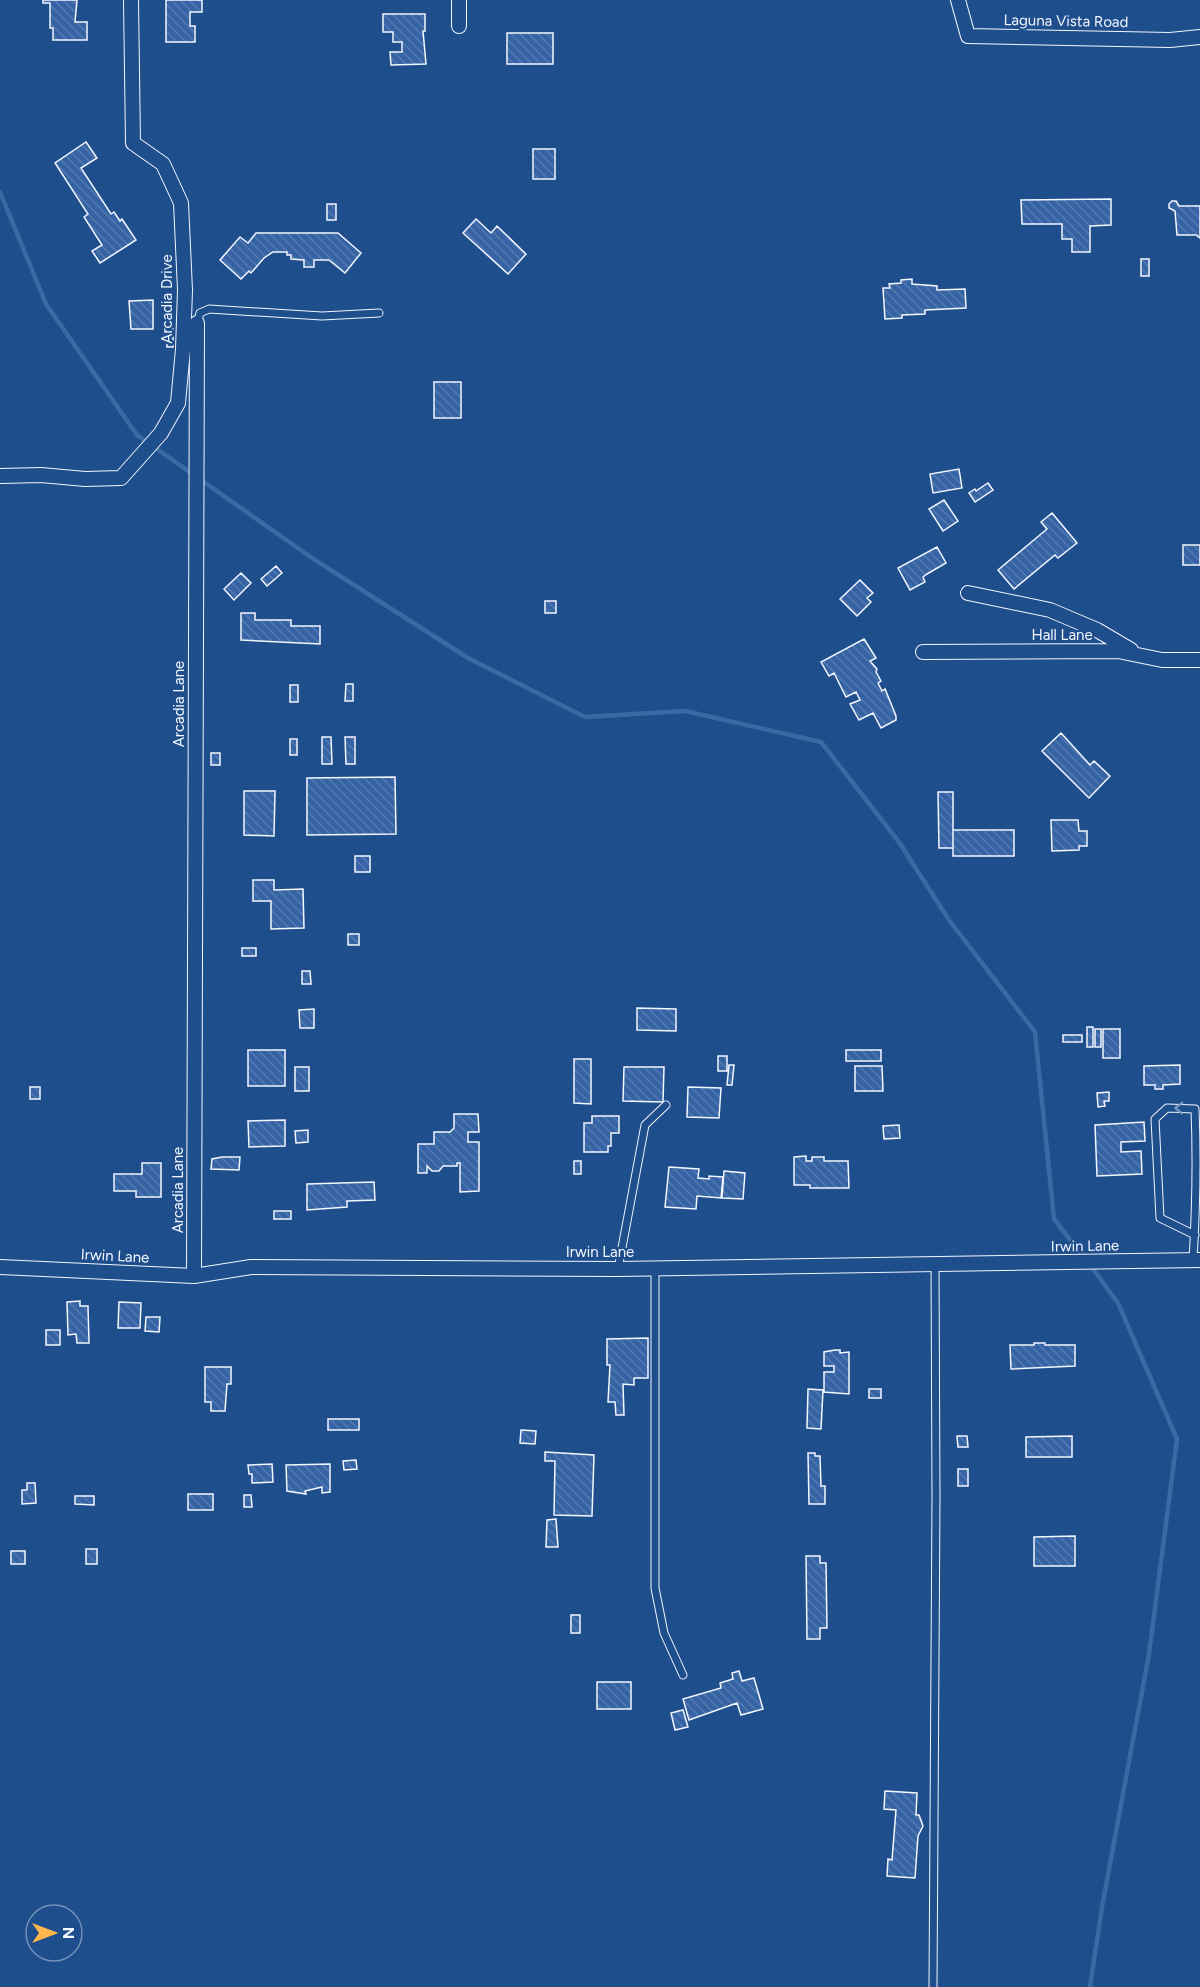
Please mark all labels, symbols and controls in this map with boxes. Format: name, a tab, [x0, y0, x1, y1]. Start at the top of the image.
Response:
street label: Laguna Vista Road	[1003, 11, 1129, 31]
street label: Arcadia Drive	[158, 254, 176, 344]
street label: Hall Lane	[1031, 626, 1093, 644]
street label: Arcadia Lane	[170, 661, 188, 747]
one-way arrow	[1175, 1102, 1184, 1114]
street label: Arcadia Lane	[169, 1147, 187, 1233]
street label: Irwin Lane	[1051, 1236, 1119, 1256]
street label: Irwin Lane	[566, 1243, 634, 1261]
street label: Irwin Lane	[80, 1245, 150, 1267]
north arrow	[24, 1903, 84, 1963]
text: N	[59, 1927, 78, 1939]

